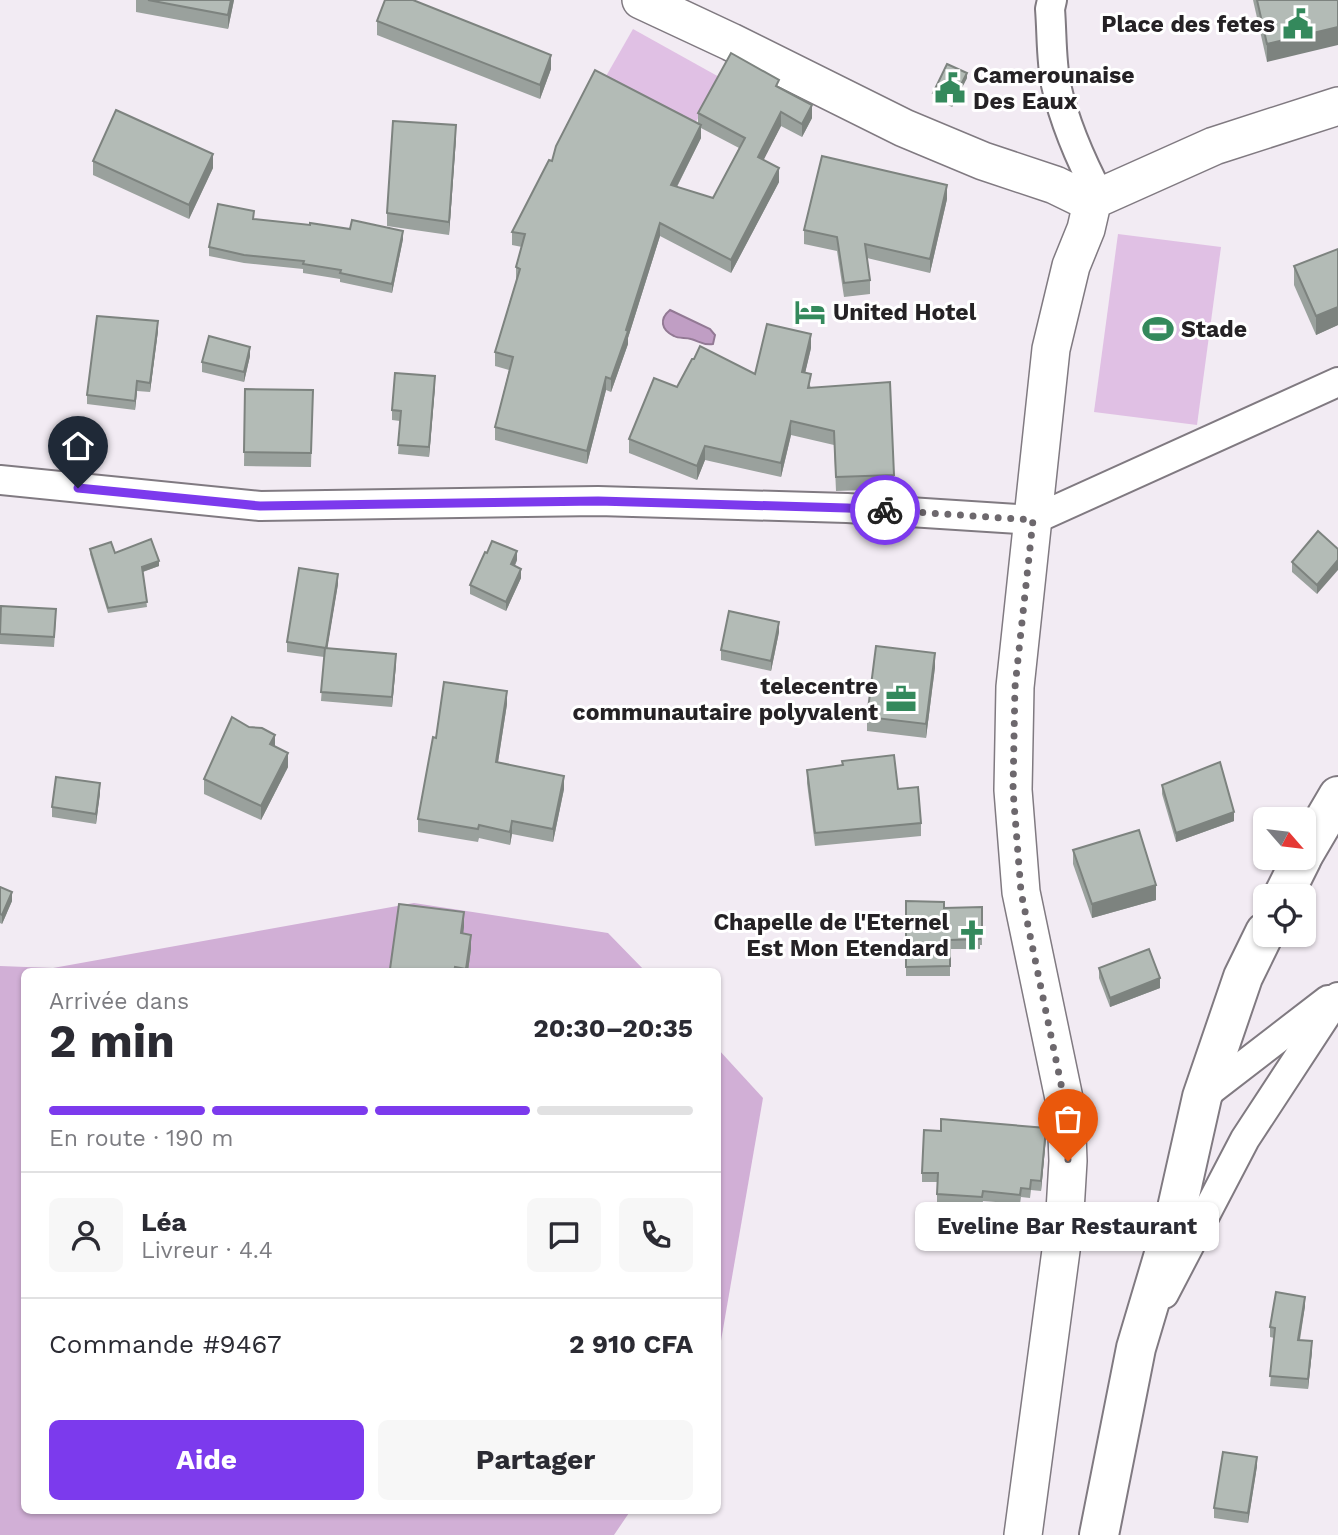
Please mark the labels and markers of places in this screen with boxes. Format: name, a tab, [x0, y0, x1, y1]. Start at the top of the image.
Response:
public building icon: Place des fetes	[1281, 7, 1315, 41]
place label: Place des fetes	[1101, 11, 1275, 38]
place label: Camerounaise Des Eaux	[973, 62, 1134, 115]
public building icon: Camerounaise Des Eaux	[933, 71, 967, 105]
hotel icon: United Hotel	[793, 295, 827, 329]
place label: United Hotel	[833, 299, 977, 326]
sports icon: Stade	[1141, 312, 1175, 346]
place label: Stade	[1181, 316, 1247, 343]
pin	[48, 416, 108, 488]
place label: telecentre communautaire polyvalent	[573, 673, 878, 726]
office icon: telecentre communautaire polyvalent	[884, 682, 918, 716]
place label: Chapelle de l'Eternel Est Mon Etendard	[713, 909, 949, 962]
church icon: Chapelle de l'Eternel Est Mon Etendard	[955, 918, 989, 952]
pin	[1038, 1089, 1098, 1161]
callout: Eveline Bar Restaurant	[916, 1203, 1220, 1252]

